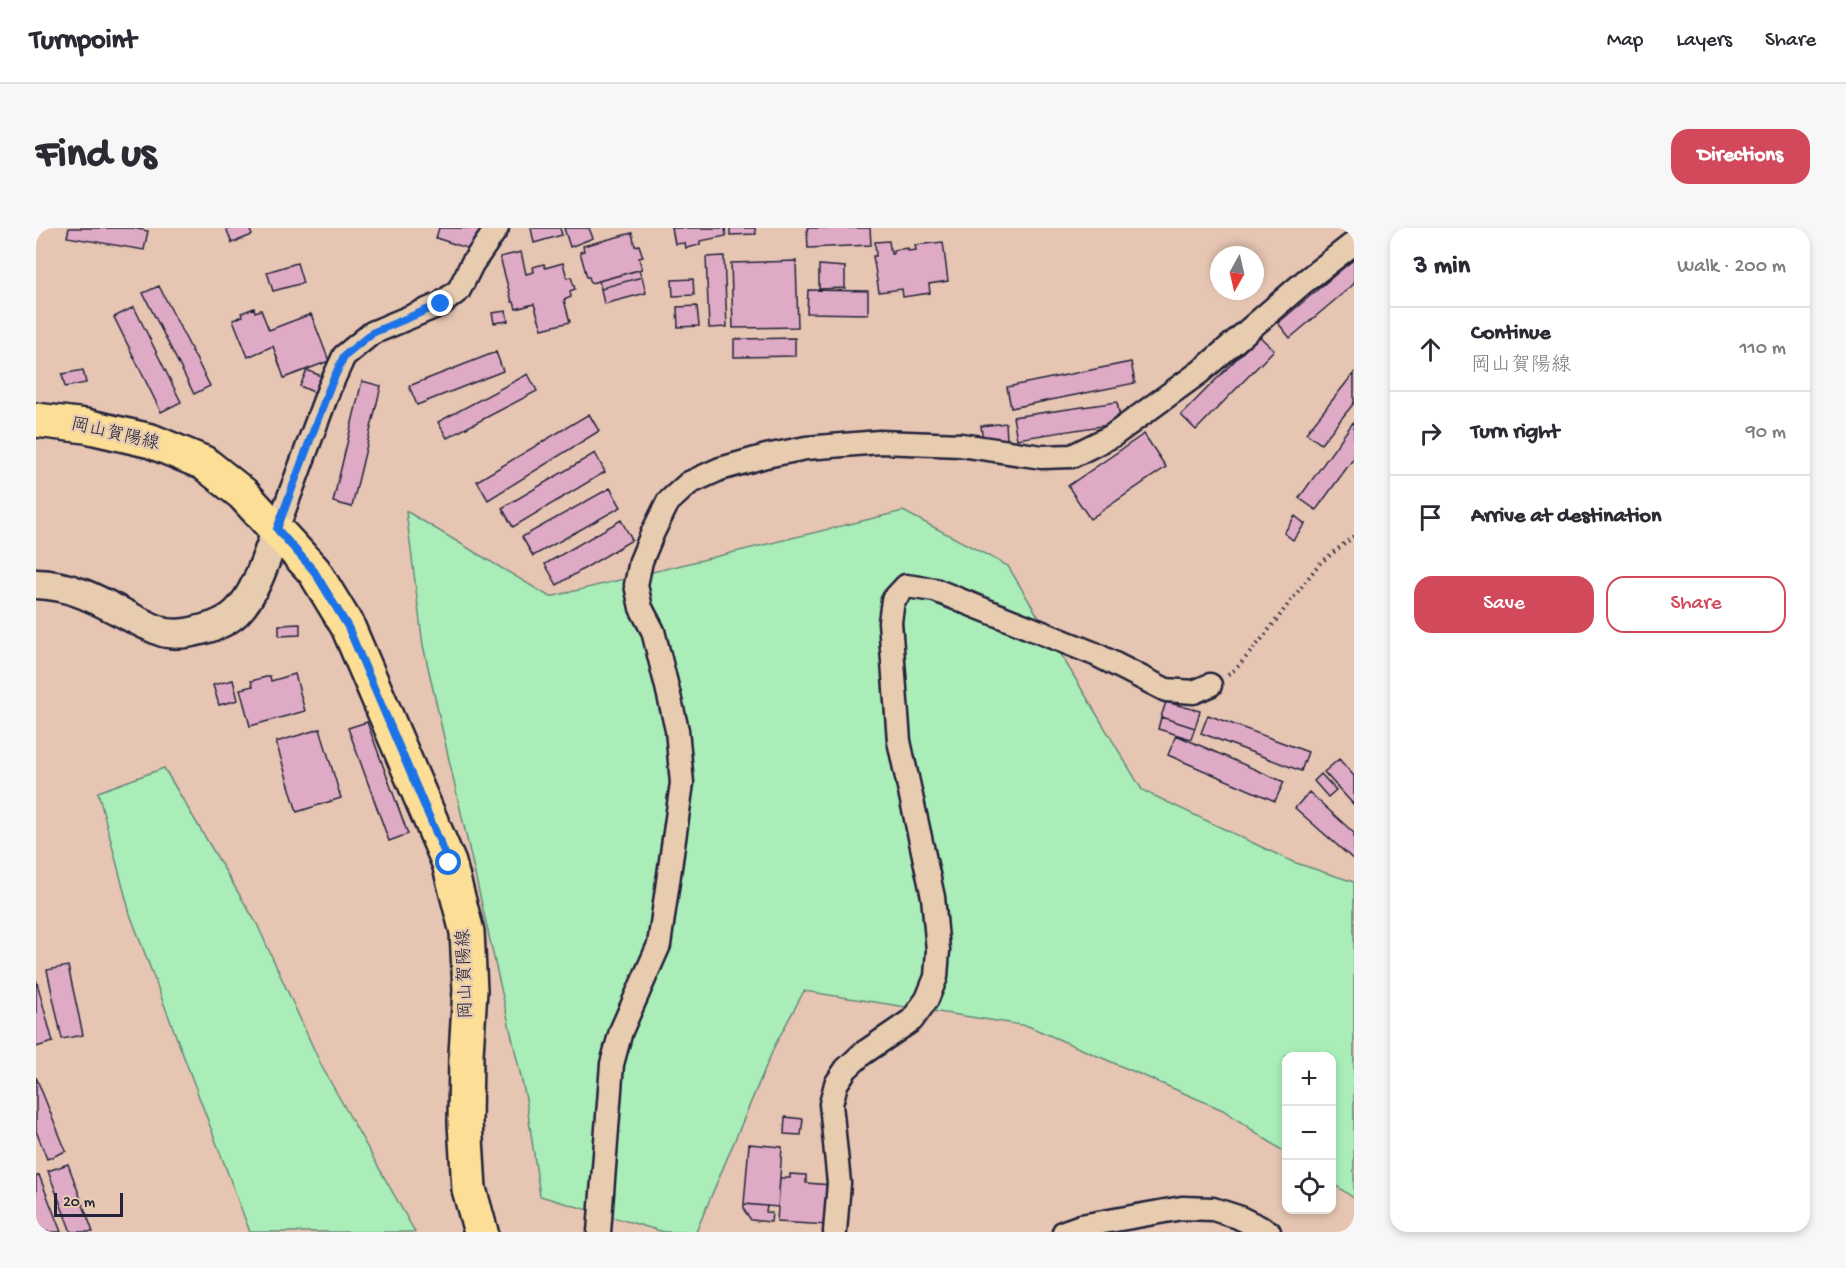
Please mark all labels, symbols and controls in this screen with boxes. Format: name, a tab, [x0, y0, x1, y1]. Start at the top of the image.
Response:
text: Turnpoint	[30, 25, 136, 58]
text: Map	[1607, 29, 1643, 54]
text: Layers	[1676, 29, 1732, 54]
text: Share	[1765, 29, 1816, 54]
button: Directions	[1671, 129, 1810, 184]
text: Find us	[36, 132, 156, 181]
north arrow	[1210, 246, 1264, 300]
text: 3 min	[1414, 252, 1470, 283]
text: Walk · 200 m	[1677, 256, 1786, 279]
route end	[427, 290, 453, 316]
text: Continue	[1471, 321, 1551, 347]
icon: ahead	[1414, 333, 1447, 366]
text: 110 m	[1740, 338, 1786, 361]
text: 岡山賀陽線	[1471, 355, 1571, 378]
street label: 岡山賀陽線	[69, 414, 161, 455]
icon: right	[1414, 417, 1447, 450]
text: Turn right	[1471, 420, 1559, 446]
text: 90 m	[1746, 422, 1786, 445]
icon: arrive	[1414, 501, 1447, 534]
text: Arrive at destination	[1471, 504, 1661, 530]
button: Save	[1414, 576, 1594, 633]
button: Share	[1606, 576, 1786, 633]
route start	[435, 849, 461, 875]
street label: 岡山賀陽線	[453, 929, 478, 1019]
map controls	[1282, 1052, 1336, 1214]
button: +	[1282, 1052, 1336, 1106]
button: −	[1282, 1106, 1336, 1160]
button: locate	[1282, 1160, 1336, 1214]
scale bar	[54, 1190, 123, 1218]
text: 20 m	[63, 1194, 95, 1213]

